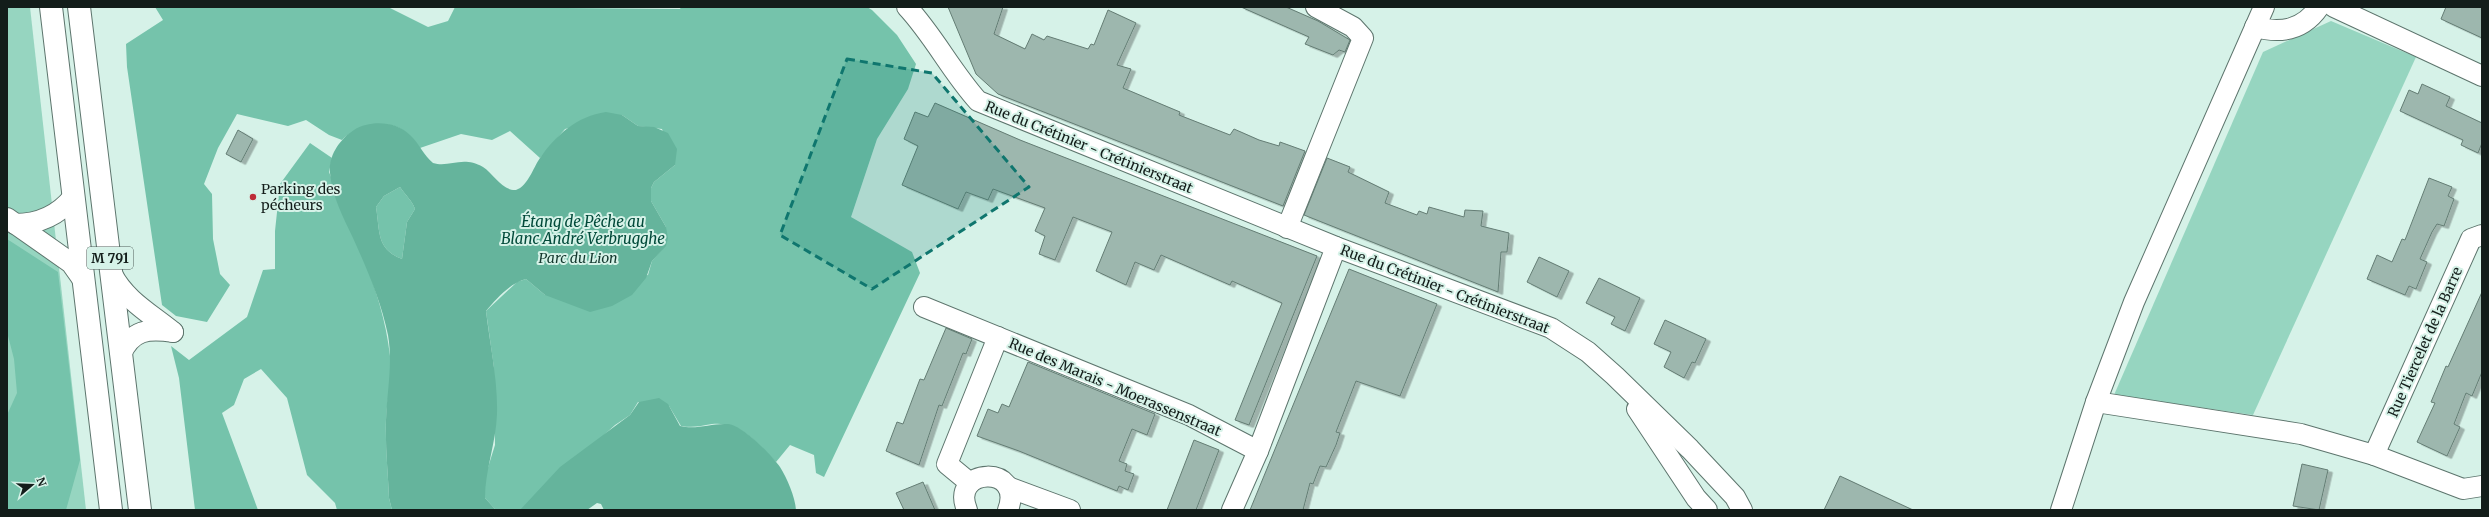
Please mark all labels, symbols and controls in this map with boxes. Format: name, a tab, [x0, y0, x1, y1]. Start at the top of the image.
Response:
street label: Rue du Crétinier - Crétinierstraat	[982, 97, 1196, 197]
place label: Parking des pécheurs	[261, 180, 341, 214]
marker: Parking des pécheurs	[248, 192, 258, 202]
water label: Étang de Pêche au Blanc André Verbrugghe	[501, 211, 665, 248]
street label: Rue du Crétinier - Crétinierstraat	[1338, 241, 1553, 337]
road number: M 791	[87, 247, 133, 269]
park label: Parc du Lion	[539, 249, 617, 267]
street label: Rue Tiercelet de la Barre	[2384, 264, 2466, 420]
street label: Rue des Marais - Moerassenstraat	[1006, 334, 1224, 440]
north arrow	[12, 465, 52, 505]
text: N	[33, 475, 50, 488]

